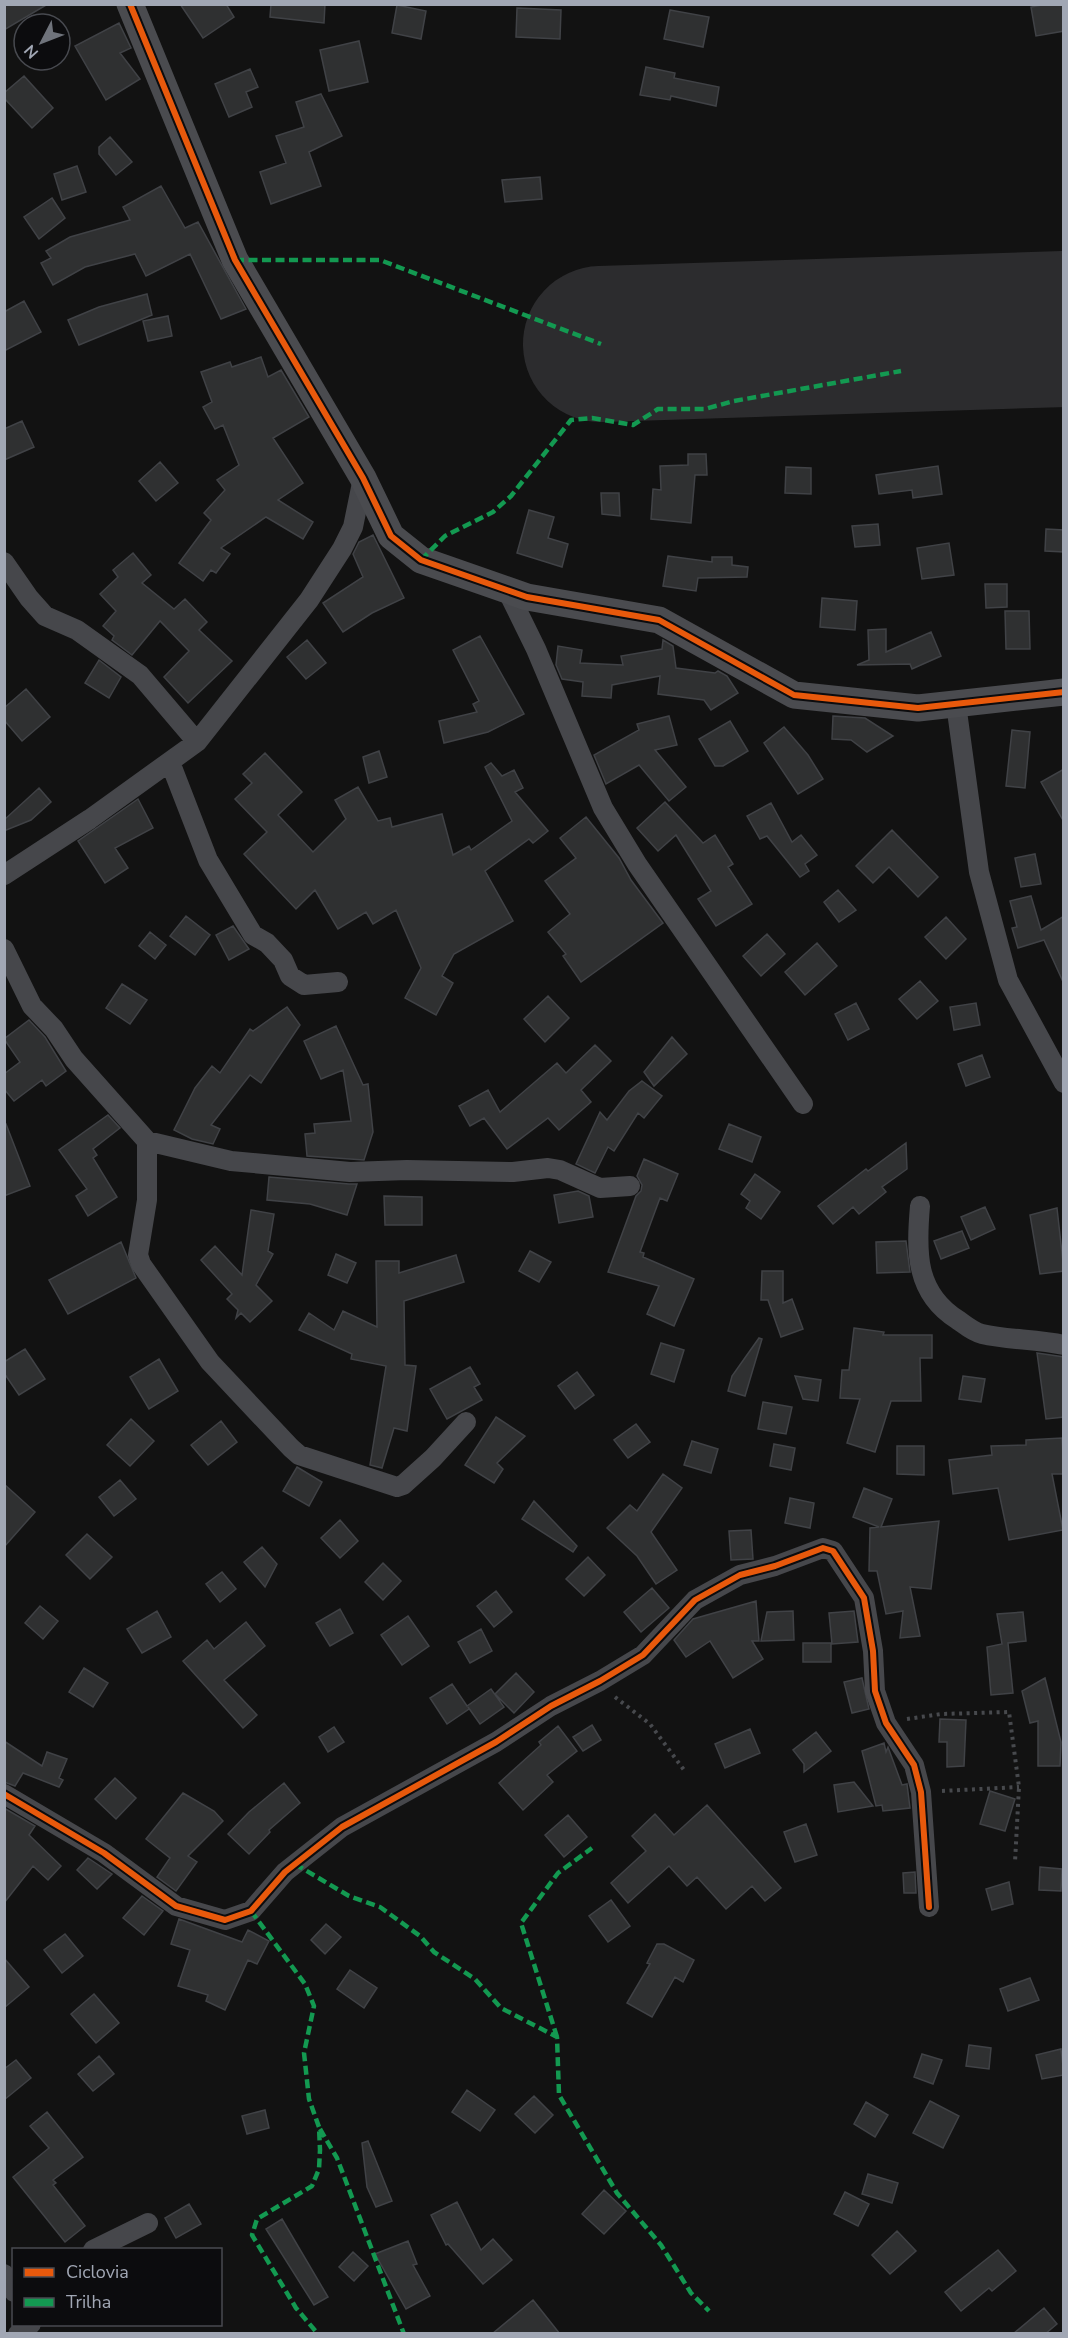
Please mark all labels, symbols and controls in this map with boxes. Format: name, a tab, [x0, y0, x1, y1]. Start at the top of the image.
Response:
north arrow	[12, 12, 72, 72]
text: N	[19, 40, 44, 63]
legend	[12, 2248, 222, 2326]
text: Ciclovia	[66, 2260, 129, 2284]
text: Trilha	[66, 2290, 111, 2314]

